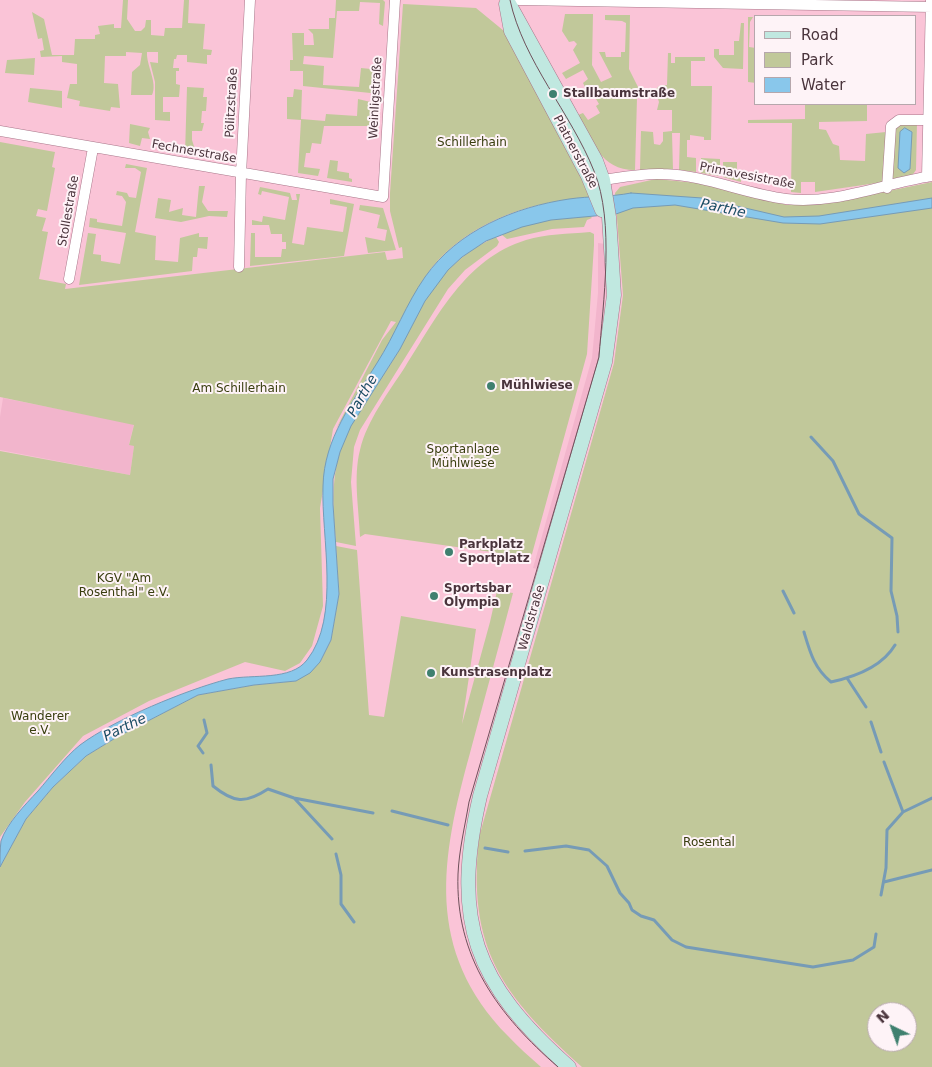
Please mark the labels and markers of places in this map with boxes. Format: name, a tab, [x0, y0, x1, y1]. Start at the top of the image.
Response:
place label: Stallbaumstraße	[563, 87, 675, 101]
marker: Stallbaumstraße	[547, 88, 559, 100]
place label: Mühlwiese	[501, 379, 573, 393]
marker: Mühlwiese	[485, 380, 497, 392]
place label: Parkplatz Sportplatz	[459, 538, 530, 566]
marker: Parkplatz Sportplatz	[443, 546, 455, 558]
place label: Sportsbar Olympia	[444, 582, 511, 610]
marker: Sportsbar Olympia	[428, 590, 440, 602]
place label: Kunstrasenplatz	[441, 666, 551, 680]
marker: Kunstrasenplatz	[425, 667, 437, 679]

